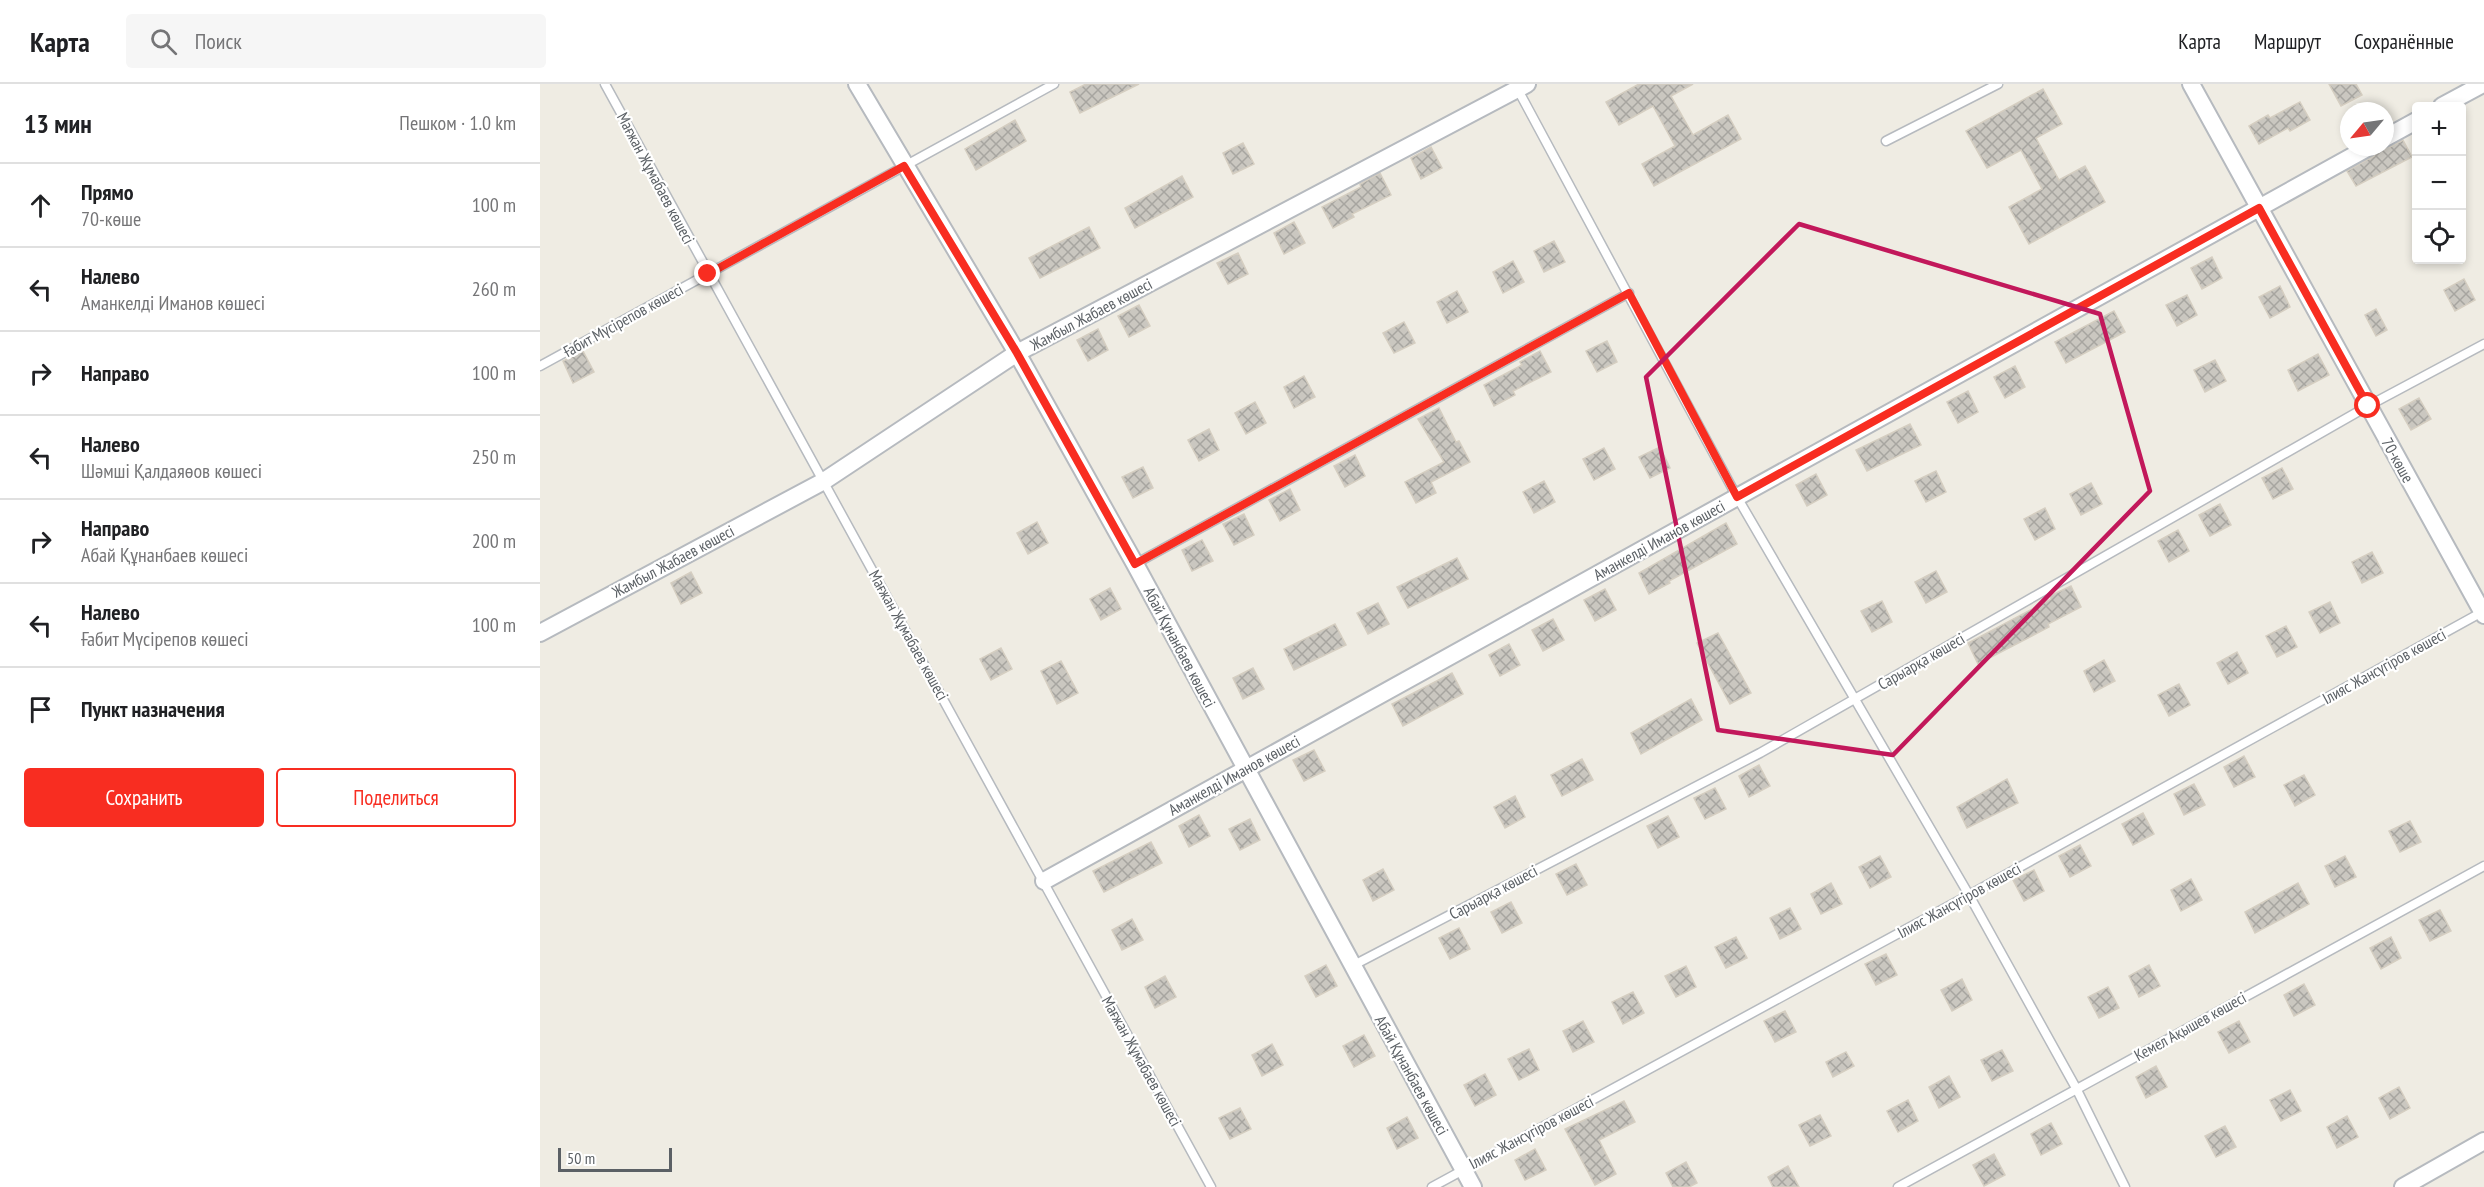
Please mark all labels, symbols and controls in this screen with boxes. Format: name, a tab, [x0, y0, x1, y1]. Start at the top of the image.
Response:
search box	[126, 14, 546, 68]
text: Карта	[30, 23, 90, 60]
icon: search	[147, 25, 180, 58]
text: Поиск	[195, 27, 242, 55]
text: Карта	[2178, 28, 2221, 55]
text: Маршрут	[2254, 28, 2321, 55]
text: Сохранённые	[2354, 28, 2454, 55]
north arrow	[2340, 102, 2394, 156]
map controls	[2412, 102, 2466, 264]
button: +	[2412, 102, 2466, 156]
text: 13 мин	[24, 107, 92, 140]
street label: Мағжан Жұмабаев көшесі	[613, 109, 699, 247]
text: Пешком · 1.0 km	[399, 110, 516, 136]
button: −	[2412, 156, 2466, 210]
text: Прямо	[81, 178, 134, 206]
icon: ahead	[24, 189, 57, 222]
text: 100 m	[472, 192, 516, 218]
text: 70-көше	[81, 206, 141, 232]
button: locate	[2412, 210, 2466, 264]
route end	[694, 260, 720, 286]
text: Налево	[81, 262, 140, 290]
icon: left	[24, 273, 57, 306]
street label: Жамбыл Жабаев көшесі	[1026, 273, 1155, 355]
text: 260 m	[472, 276, 516, 302]
street label: Ғабит Мүсірепов көшесі	[559, 279, 687, 361]
text: Аманкелді Иманов көшесі	[81, 290, 265, 316]
icon: right	[24, 357, 57, 390]
text: Направо	[81, 359, 149, 387]
text: 100 m	[472, 360, 516, 386]
route start	[2354, 392, 2380, 418]
text: Налево	[81, 430, 140, 458]
street label: 70-көше	[2378, 434, 2418, 486]
icon: left	[24, 441, 57, 474]
text: 250 m	[472, 444, 516, 470]
text: Шәмші Қалдаяөов көшесі	[81, 458, 262, 484]
street label: Аманкелді Иманов көшесі	[1590, 496, 1728, 584]
text: Направо	[81, 514, 149, 542]
street label: Жамбыл Жабаев көшесі	[608, 520, 737, 602]
icon: right	[24, 525, 57, 558]
text: 200 m	[472, 528, 516, 554]
text: Абай Құнанбаев көшесі	[81, 542, 248, 568]
street label: Мағжан Жұмабаев көшесі	[865, 566, 953, 704]
street label: Абай Құнанбаев көшесі	[1140, 583, 1220, 711]
text: Налево	[81, 598, 140, 626]
icon: left	[24, 609, 57, 642]
text: 100 m	[472, 612, 516, 638]
street label: Ілияс Жансүгіров көшесі	[2319, 624, 2449, 708]
text: Ғабит Мүсірепов көшесі	[81, 626, 249, 652]
street label: Сарыарқа көшесі	[1874, 628, 1968, 694]
icon: arrive	[24, 693, 57, 726]
text: Пункт назначения	[81, 695, 225, 723]
street label: Аманкелді Иманов көшесі	[1165, 731, 1303, 819]
button: Сохранить	[24, 768, 264, 827]
button: Поделиться	[276, 768, 516, 827]
street label: Ілияс Жансүгіров көшесі	[1894, 858, 2024, 942]
street label: Сарыарқа көшесі	[1445, 860, 1541, 924]
street label: Кемел Ақышев көшесі	[2131, 987, 2249, 1065]
street label: Мағжан Жұмабаев көшесі	[1098, 992, 1186, 1130]
street label: Абай Құнанбаев көшесі	[1371, 1012, 1453, 1138]
street label: Ілияс Жансүгіров көшесі	[1465, 1091, 1597, 1173]
scale bar	[558, 1145, 672, 1172]
text: 50 m	[567, 1148, 595, 1168]

